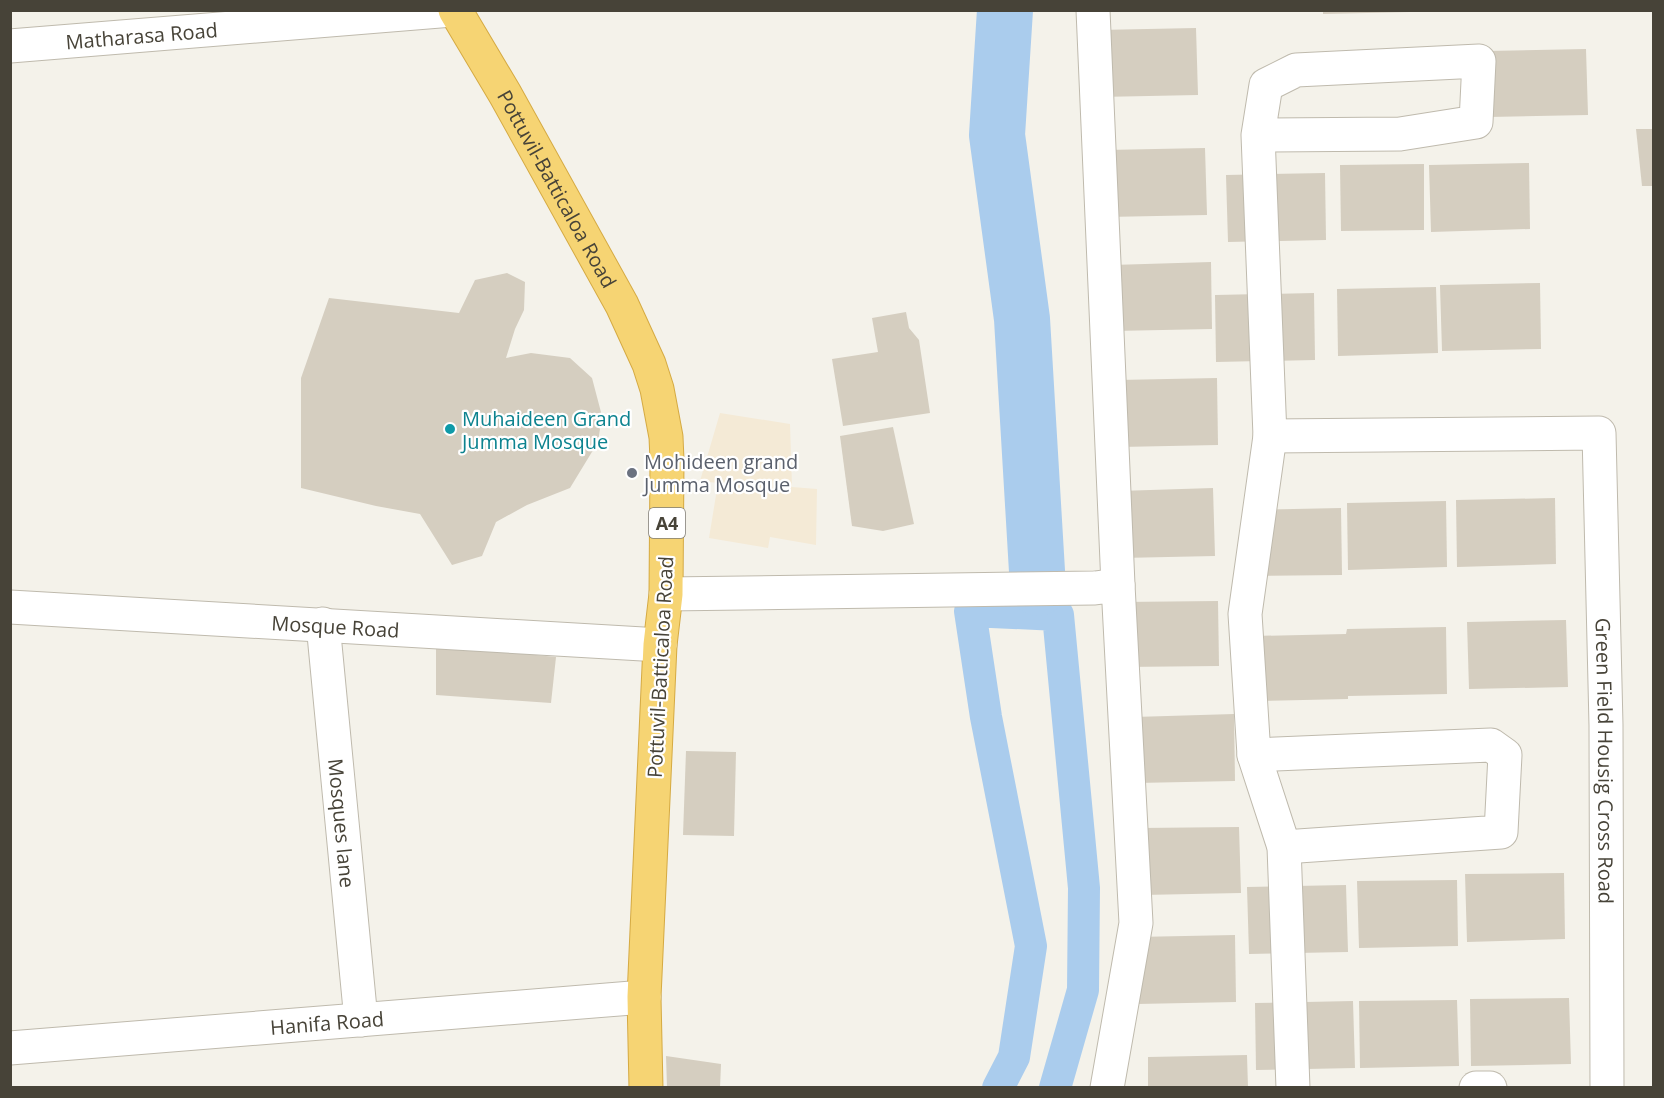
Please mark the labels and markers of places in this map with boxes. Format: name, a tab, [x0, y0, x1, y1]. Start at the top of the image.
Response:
place label: Muhaideen Grand Jumma Mosque	[460, 405, 631, 455]
marker: Muhaideen Grand Jumma Mosque	[443, 422, 457, 436]
place label: Mohideen grand Jumma Mosque	[642, 448, 798, 498]
marker: Mohideen grand Jumma Mosque	[625, 466, 639, 480]

